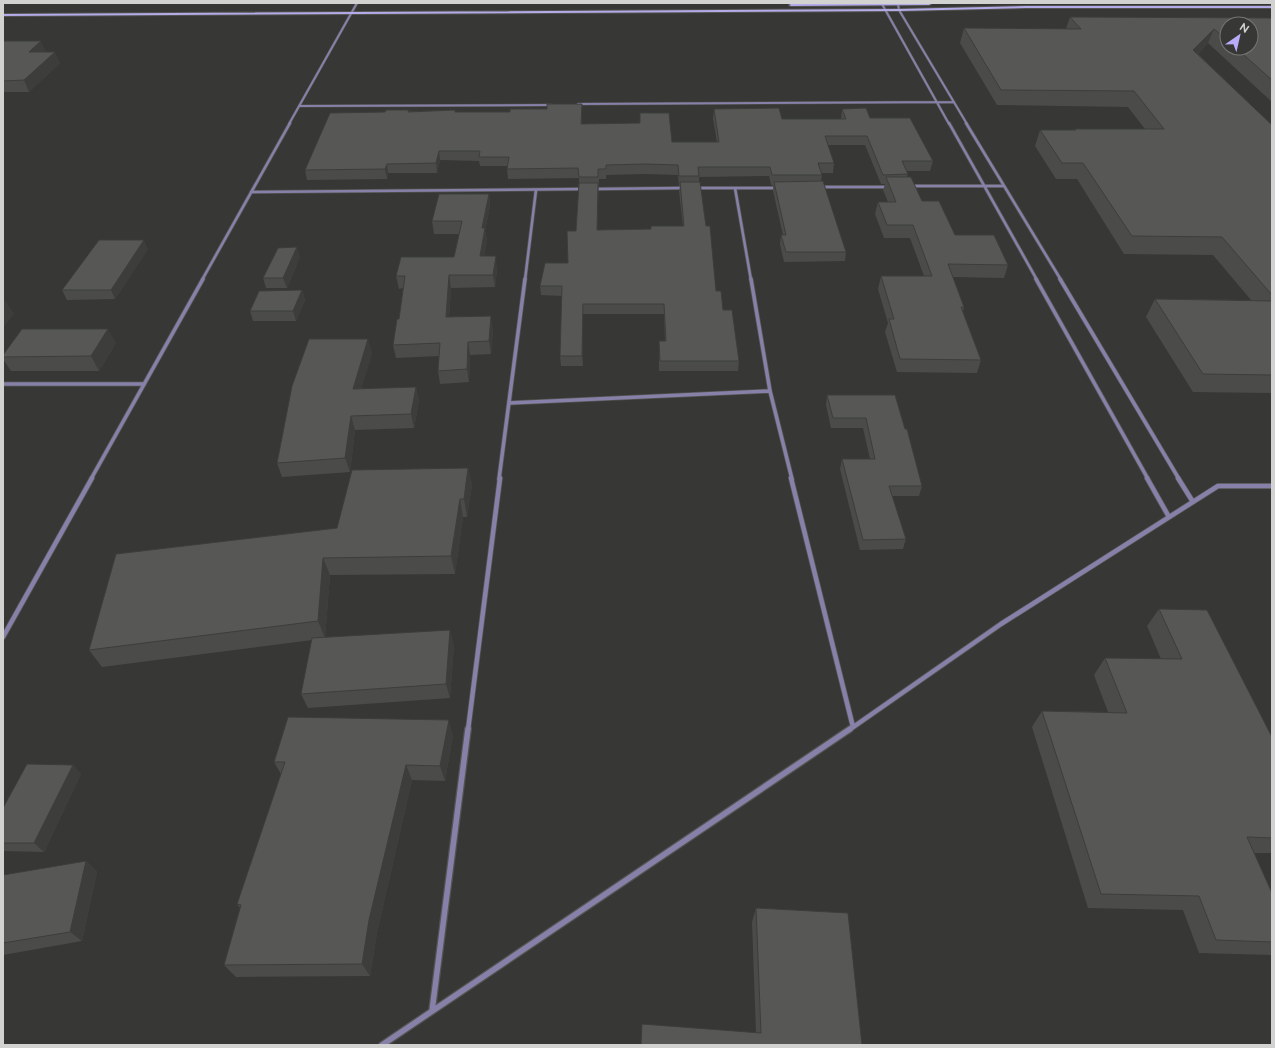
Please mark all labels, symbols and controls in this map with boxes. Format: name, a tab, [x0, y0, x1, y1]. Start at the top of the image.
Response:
north arrow	[1219, 16, 1259, 56]
text: N	[1237, 20, 1251, 36]

